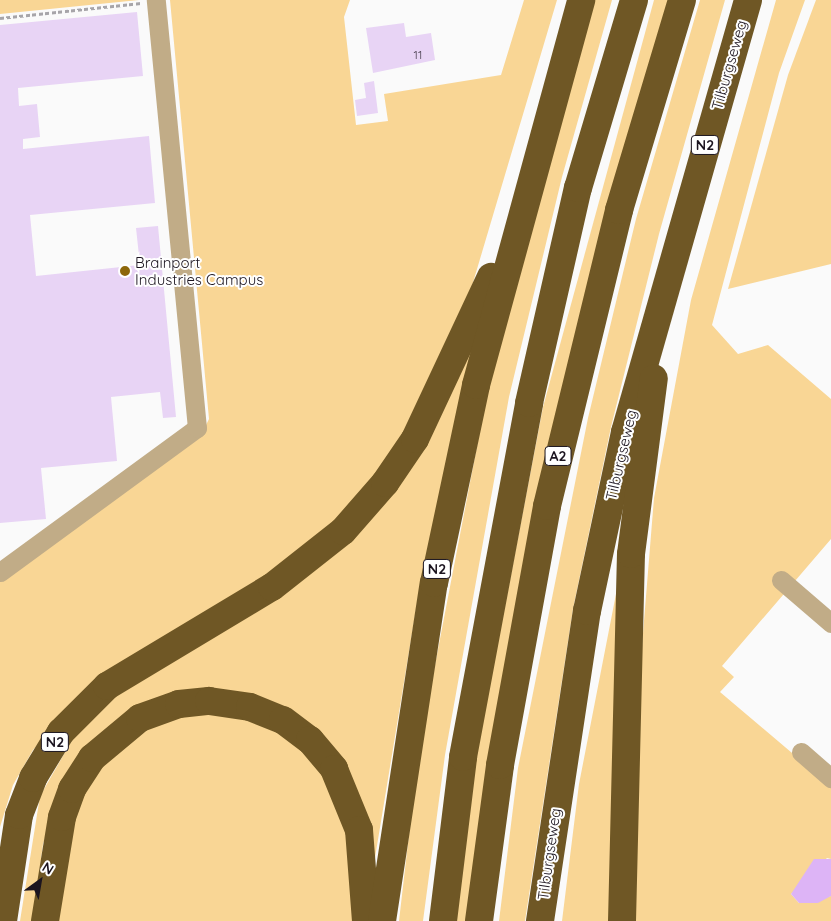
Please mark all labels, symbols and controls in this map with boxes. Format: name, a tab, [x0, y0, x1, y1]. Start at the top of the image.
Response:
street label: Tilburgseweg	[708, 18, 750, 112]
house number: 11	[414, 48, 422, 62]
road number: N2	[690, 134, 720, 156]
place label: Brainport Industries Campus	[135, 253, 263, 288]
marker: Brainport Industries Campus	[119, 265, 131, 277]
street label: Tilburgseweg	[602, 408, 640, 502]
road number: A2	[544, 444, 572, 468]
road number: N2	[422, 558, 452, 580]
road number: N2	[40, 730, 70, 754]
street label: Tilburgseweg	[534, 807, 564, 901]
north arrow	[15, 856, 65, 906]
text: N	[39, 858, 57, 879]

